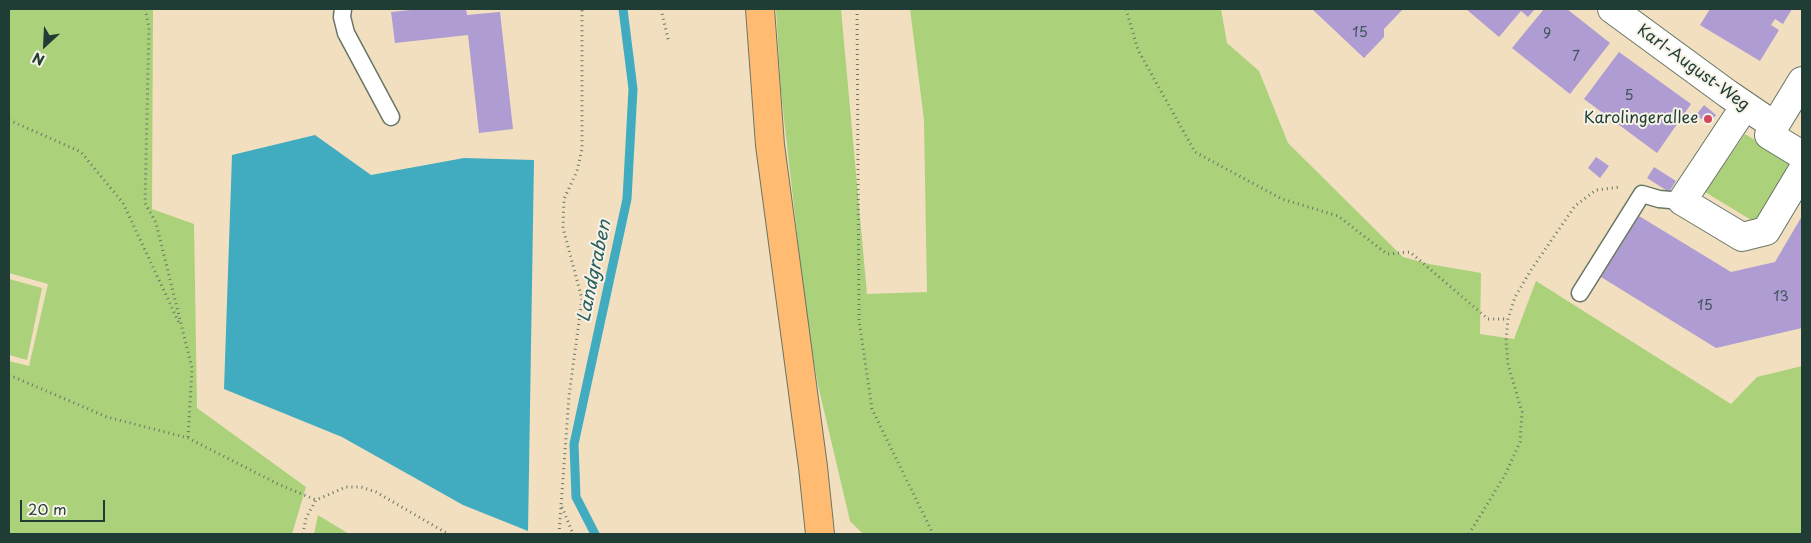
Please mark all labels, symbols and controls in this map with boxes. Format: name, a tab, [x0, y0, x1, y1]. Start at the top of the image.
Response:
north arrow	[20, 20, 70, 70]
street label: Karl-August-Weg	[1633, 21, 1753, 115]
house number: 15	[1352, 25, 1368, 41]
house number: 9	[1543, 26, 1551, 42]
text: N	[29, 47, 48, 71]
house number: 7	[1572, 49, 1580, 65]
house number: 5	[1624, 88, 1634, 104]
place label: Karolingerallee	[1584, 109, 1698, 129]
marker: Karolingerallee	[1702, 113, 1714, 125]
water label: Landgraben	[574, 218, 616, 324]
house number: 13	[1773, 289, 1789, 305]
house number: 15	[1697, 298, 1713, 314]
scale bar	[22, 490, 108, 522]
text: 20 m	[28, 497, 67, 520]

